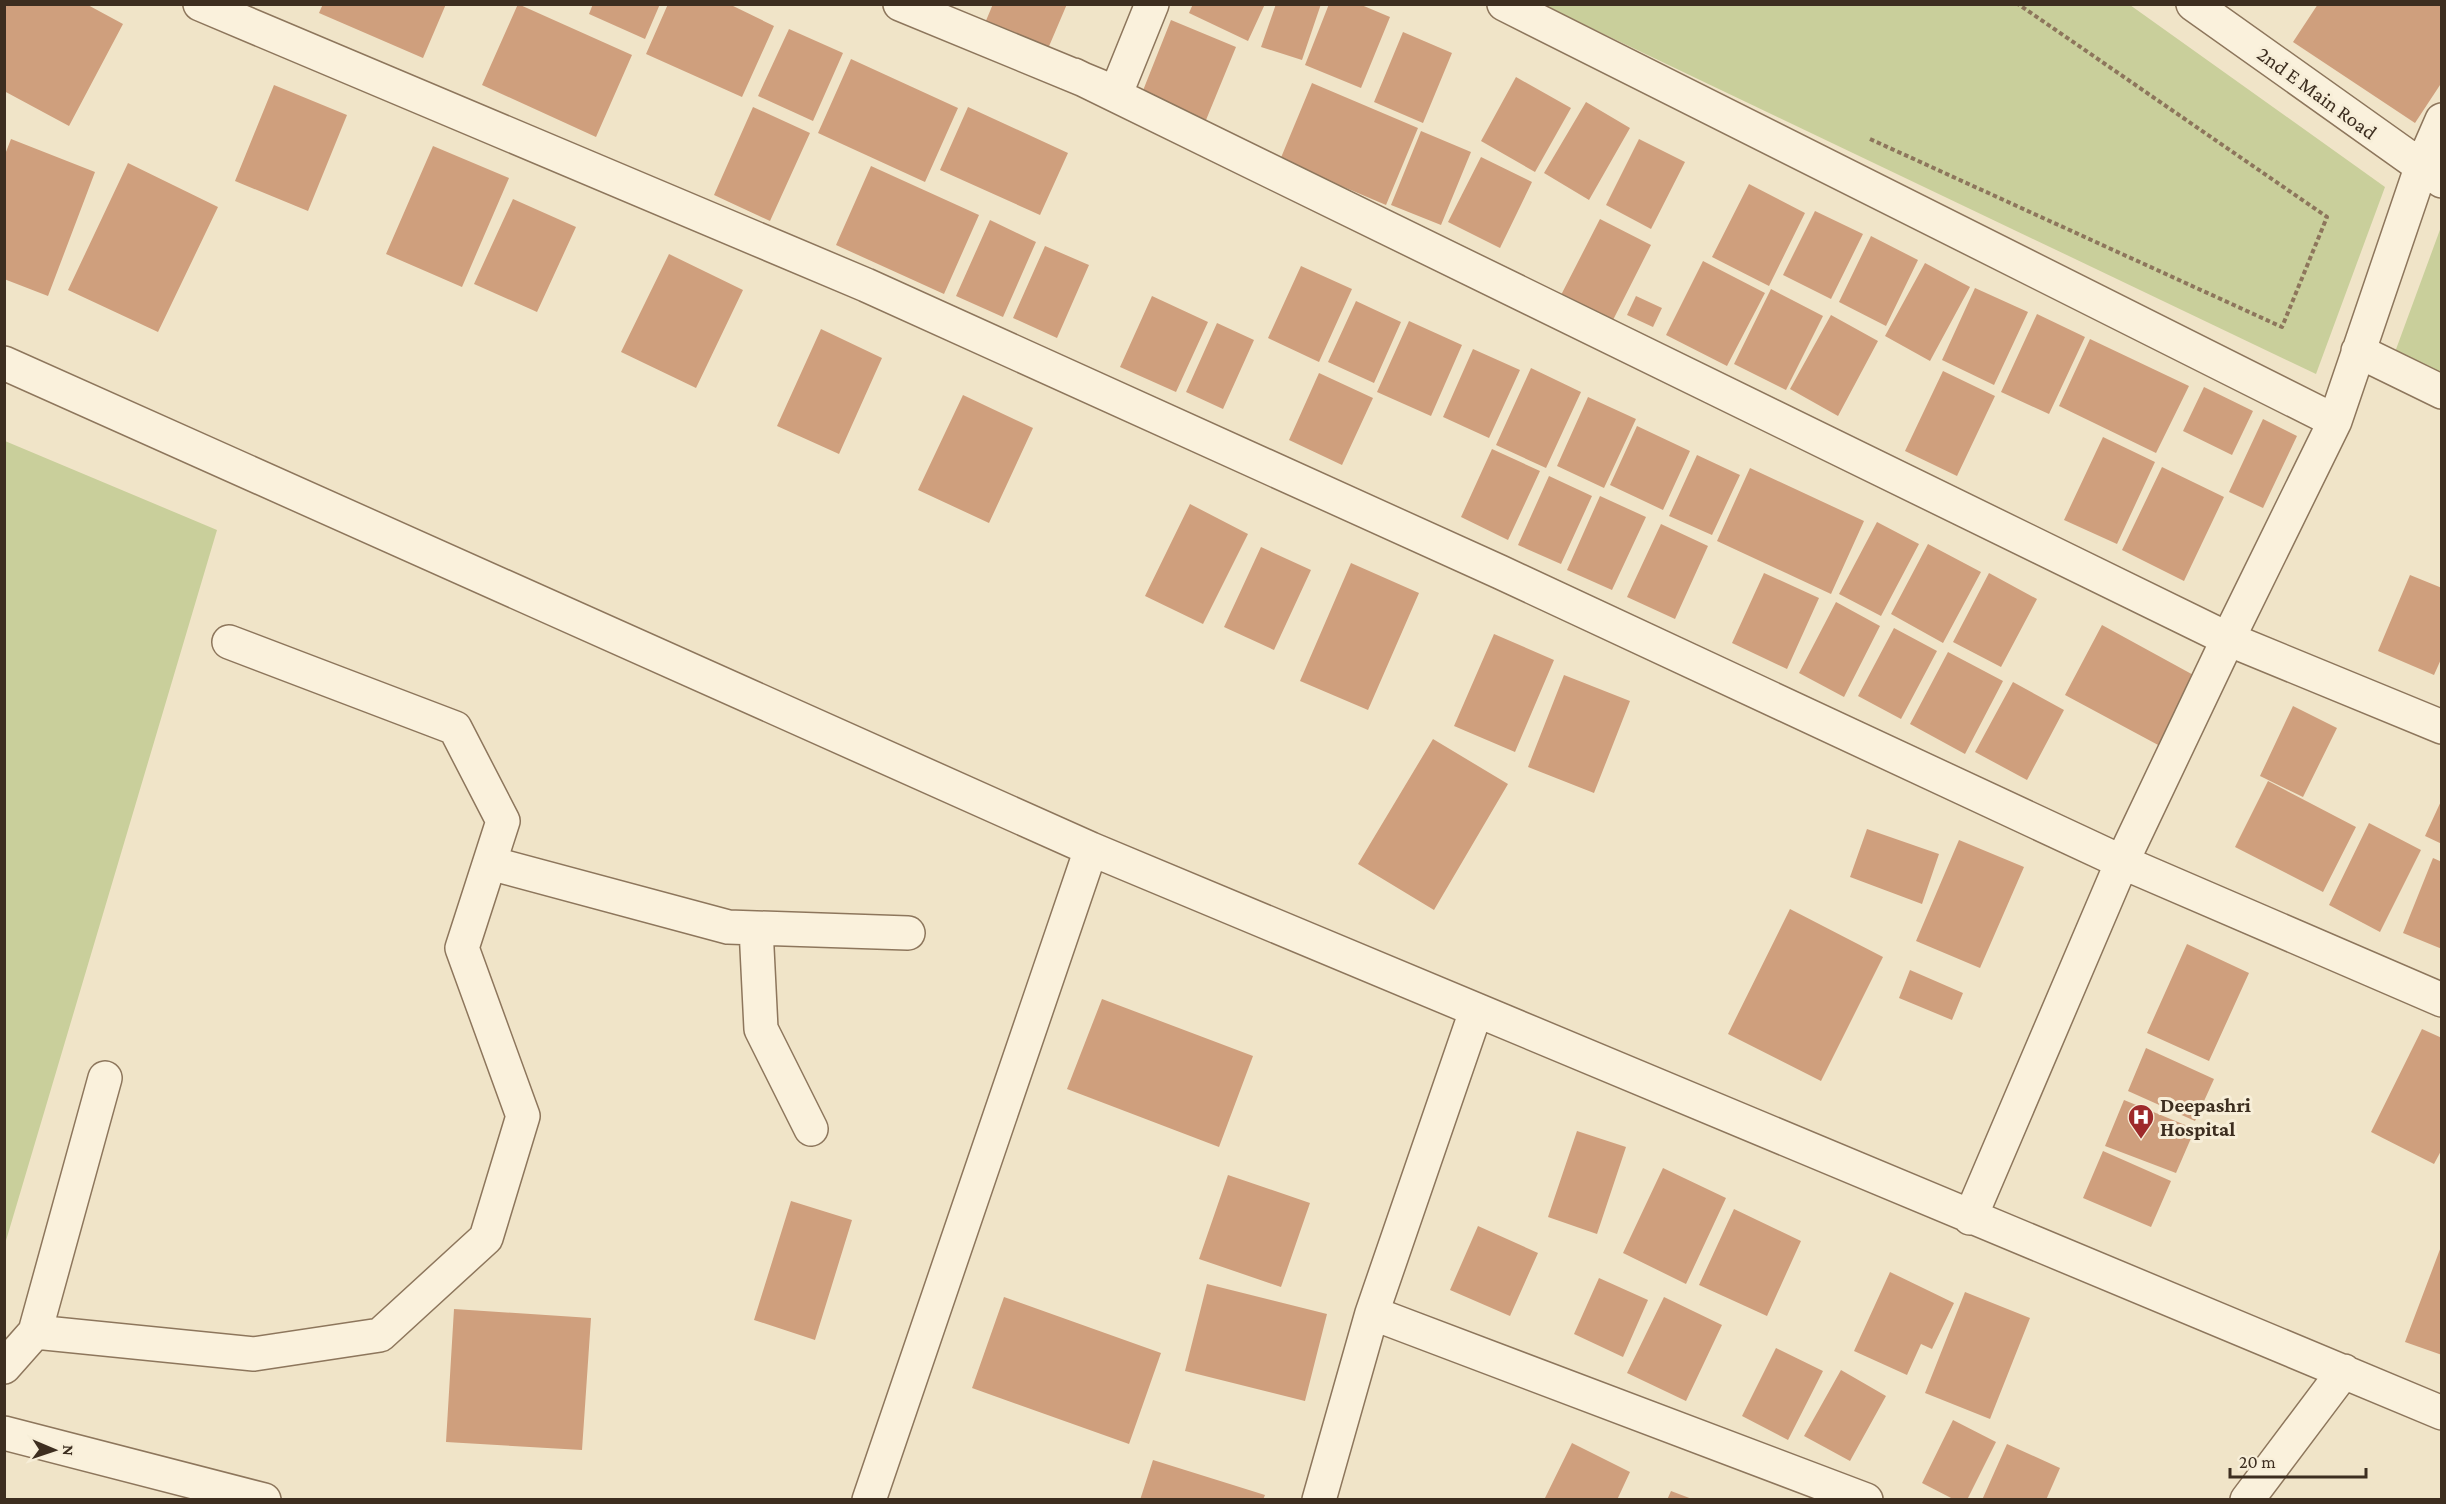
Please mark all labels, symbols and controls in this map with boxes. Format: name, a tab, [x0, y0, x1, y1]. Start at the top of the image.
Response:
street label: 2nd E Main Road	[2252, 42, 2382, 144]
place label: Deepashri Hospital	[2160, 1093, 2251, 1141]
hospital icon: Deepashri Hospital	[2126, 1102, 2156, 1140]
north arrow	[24, 1420, 84, 1480]
scale bar	[2230, 1441, 2366, 1479]
text: N	[60, 1445, 77, 1456]
text: 20 m	[2239, 1452, 2276, 1472]

